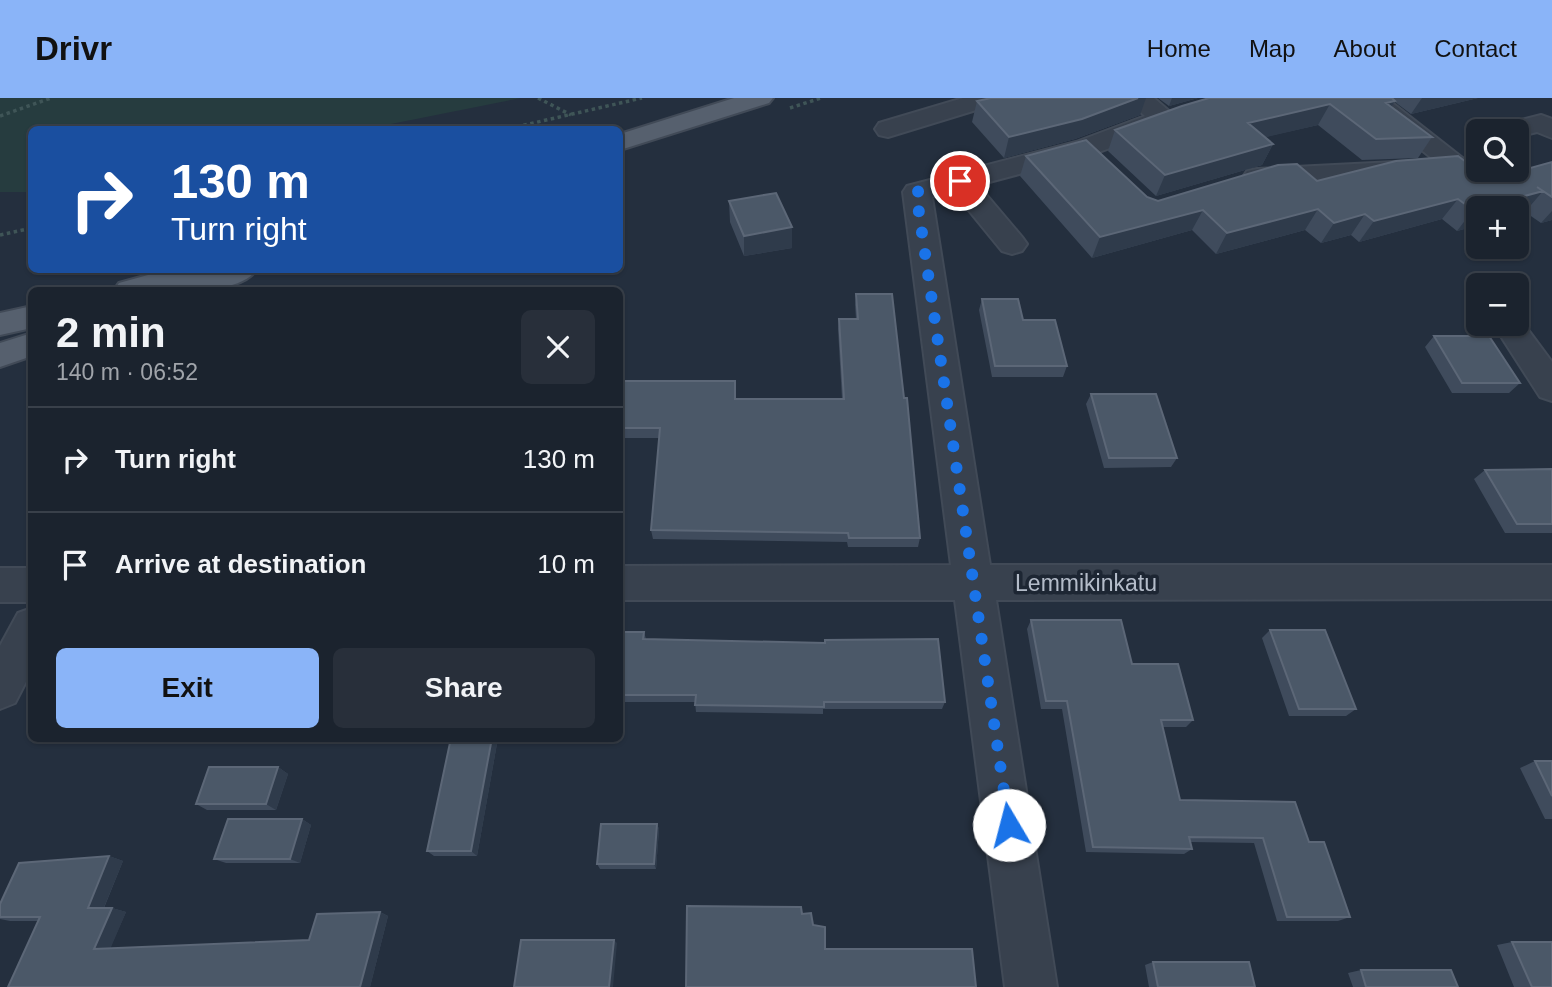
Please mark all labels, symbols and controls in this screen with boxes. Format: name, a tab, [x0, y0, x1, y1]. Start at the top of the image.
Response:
text: Drivr	[35, 30, 112, 67]
text: Home	[1147, 35, 1211, 62]
text: Map	[1249, 35, 1296, 62]
text: About	[1334, 35, 1396, 62]
text: Contact	[1434, 35, 1517, 62]
map controls	[1466, 119, 1529, 336]
button: search	[1466, 119, 1529, 182]
pin	[930, 151, 990, 211]
icon: right	[56, 154, 147, 245]
text: 130 m	[171, 154, 310, 208]
icon: arrive	[941, 162, 979, 200]
button: +	[1466, 196, 1529, 259]
text: Turn right	[171, 211, 307, 247]
button: −	[1466, 273, 1529, 336]
text: 2 min	[56, 309, 166, 356]
button: close	[521, 310, 595, 384]
text: 140 m · 06:52	[56, 359, 198, 385]
icon: right	[56, 441, 94, 479]
text: Turn right	[115, 444, 236, 474]
text: 130 m	[523, 444, 595, 474]
icon: arrive	[56, 546, 94, 584]
text: Arrive at destination	[115, 549, 366, 579]
text: 10 m	[537, 549, 595, 579]
street label: Lemmikinkatu	[1015, 570, 1157, 596]
button: Exit	[56, 648, 319, 728]
button: Share	[333, 648, 595, 728]
position arrow	[972, 788, 1046, 862]

